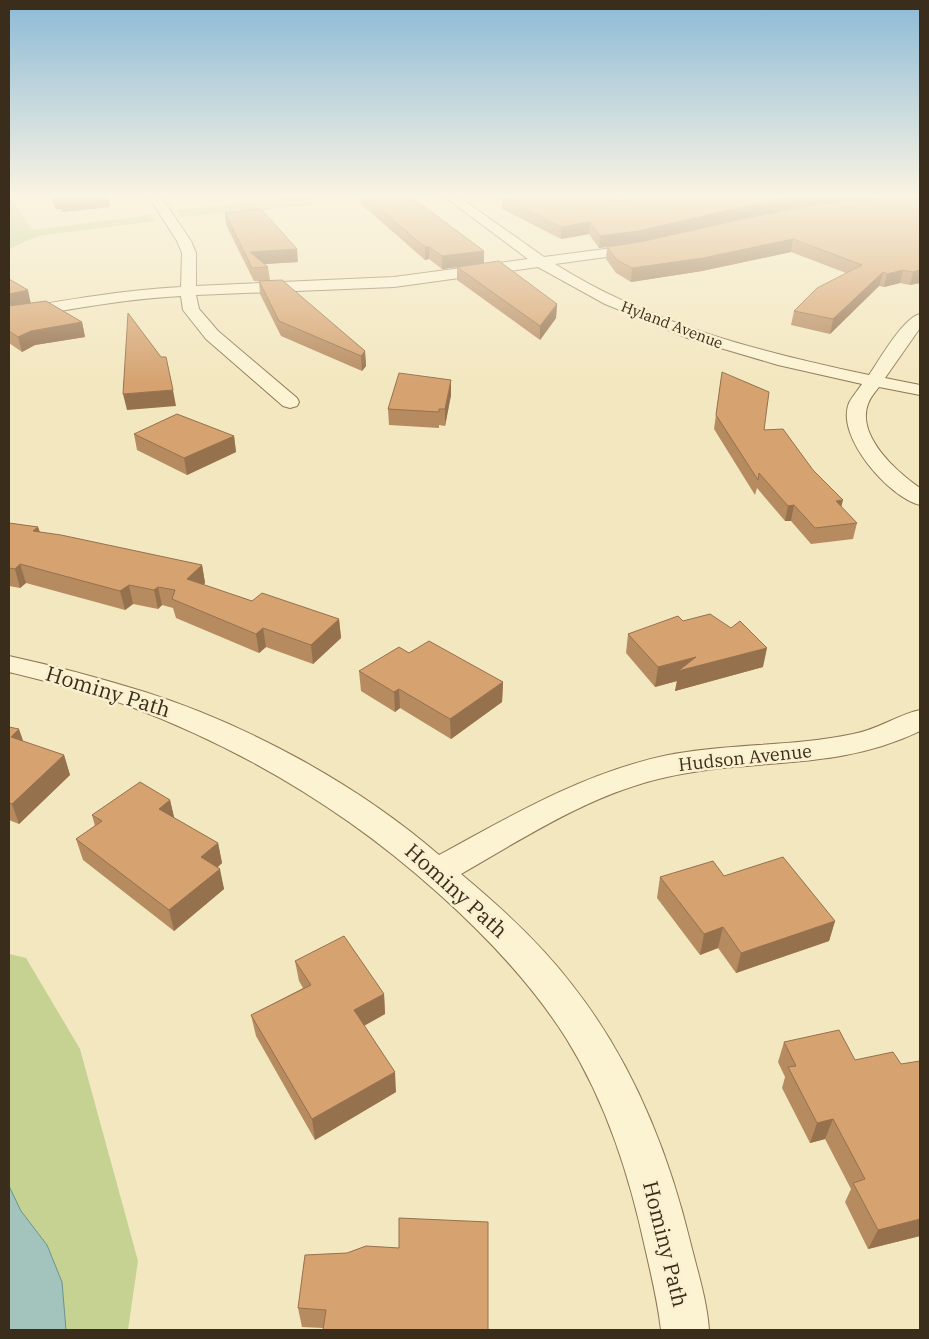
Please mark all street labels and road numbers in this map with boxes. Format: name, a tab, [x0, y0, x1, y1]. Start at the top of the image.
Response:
street label: Hyland Avenue	[619, 296, 726, 353]
street label: Hominy Path	[43, 659, 174, 723]
street label: Hudson Avenue	[677, 739, 813, 776]
street label: Hominy Path	[399, 837, 514, 944]
street label: Hominy Path	[637, 1178, 695, 1310]

